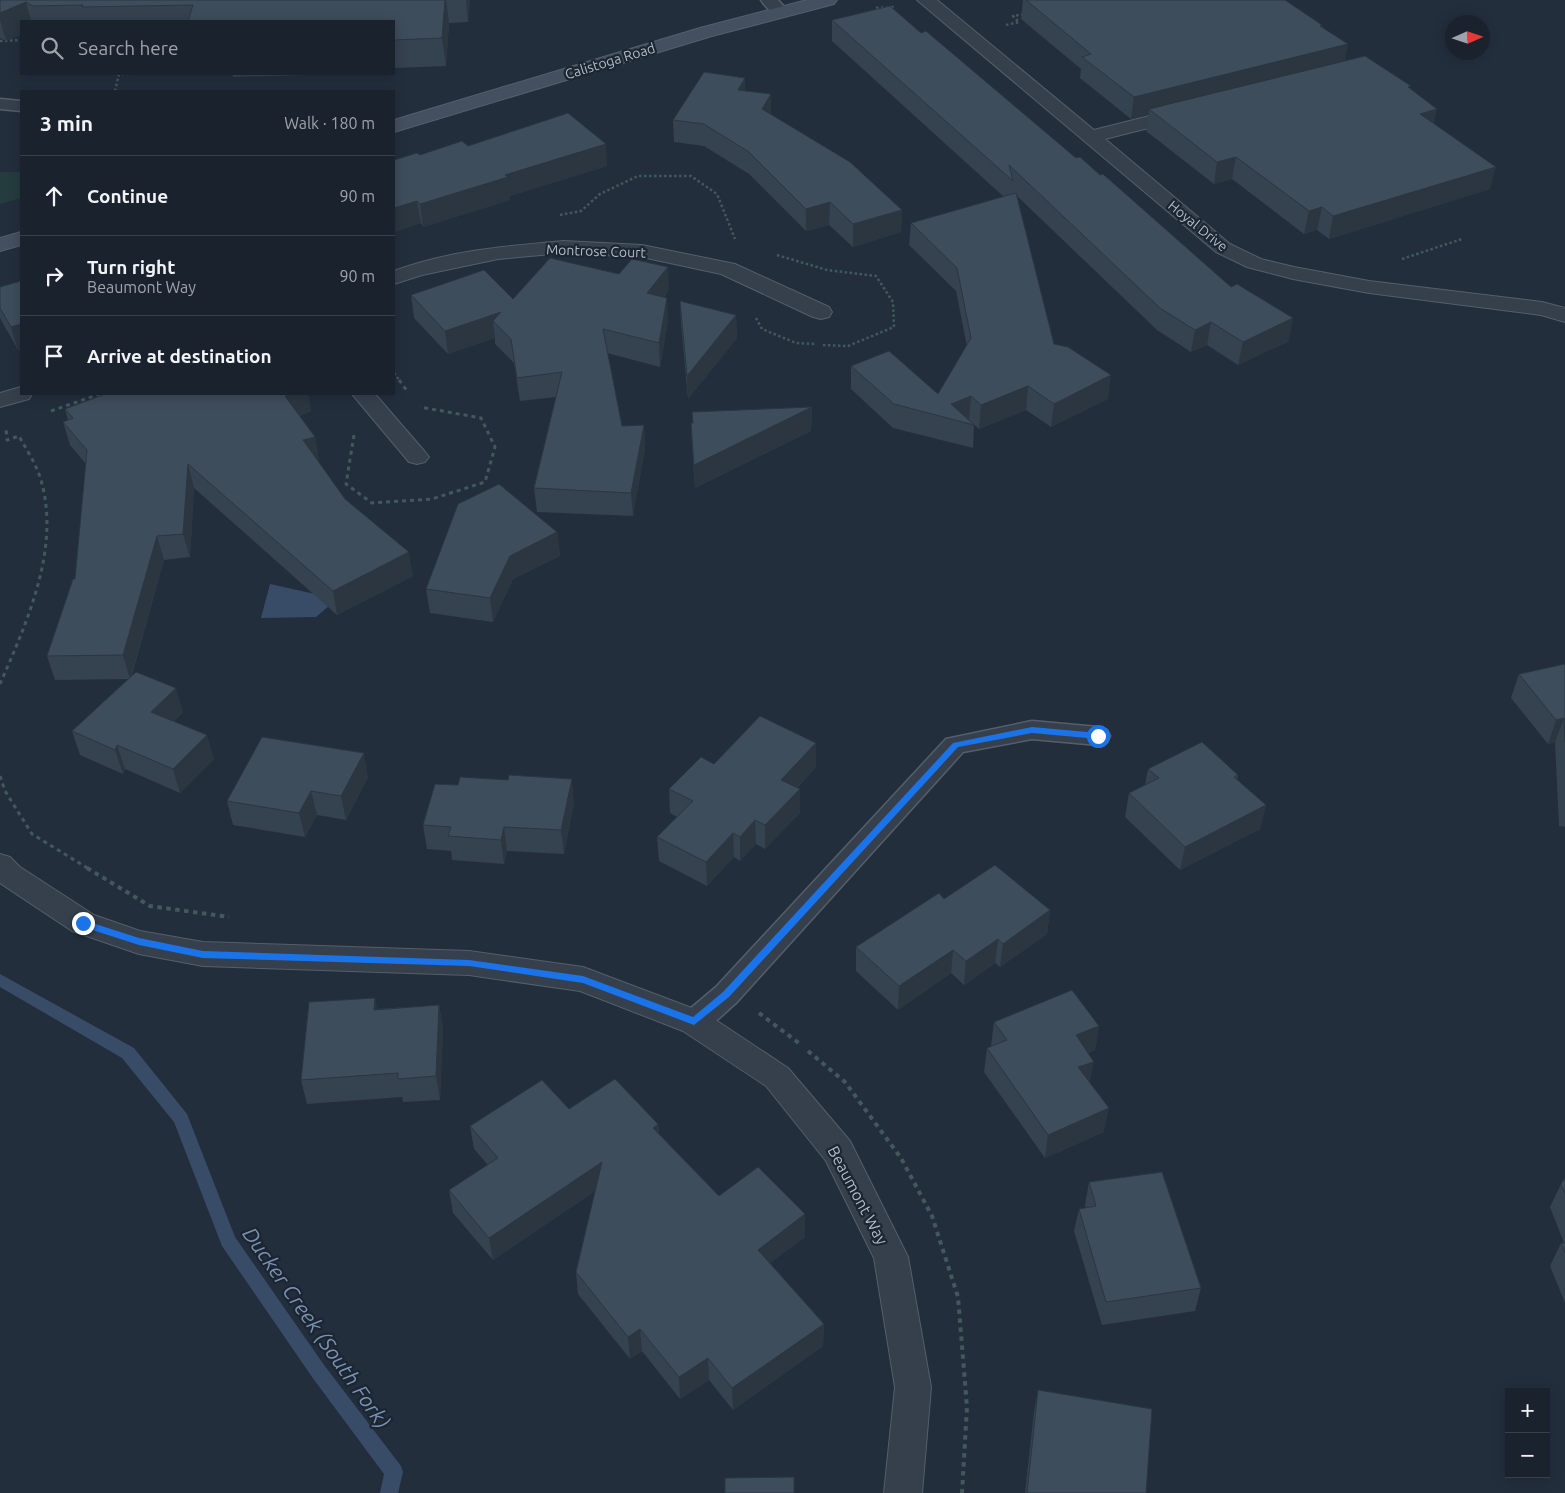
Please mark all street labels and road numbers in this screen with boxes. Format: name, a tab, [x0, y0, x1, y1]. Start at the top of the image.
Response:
street label: Calistoga Road	[563, 40, 657, 82]
street label: Hoyal Drive	[1165, 197, 1231, 255]
street label: Montrose Court	[546, 241, 647, 261]
street label: Beaumont Way	[824, 1143, 892, 1248]

